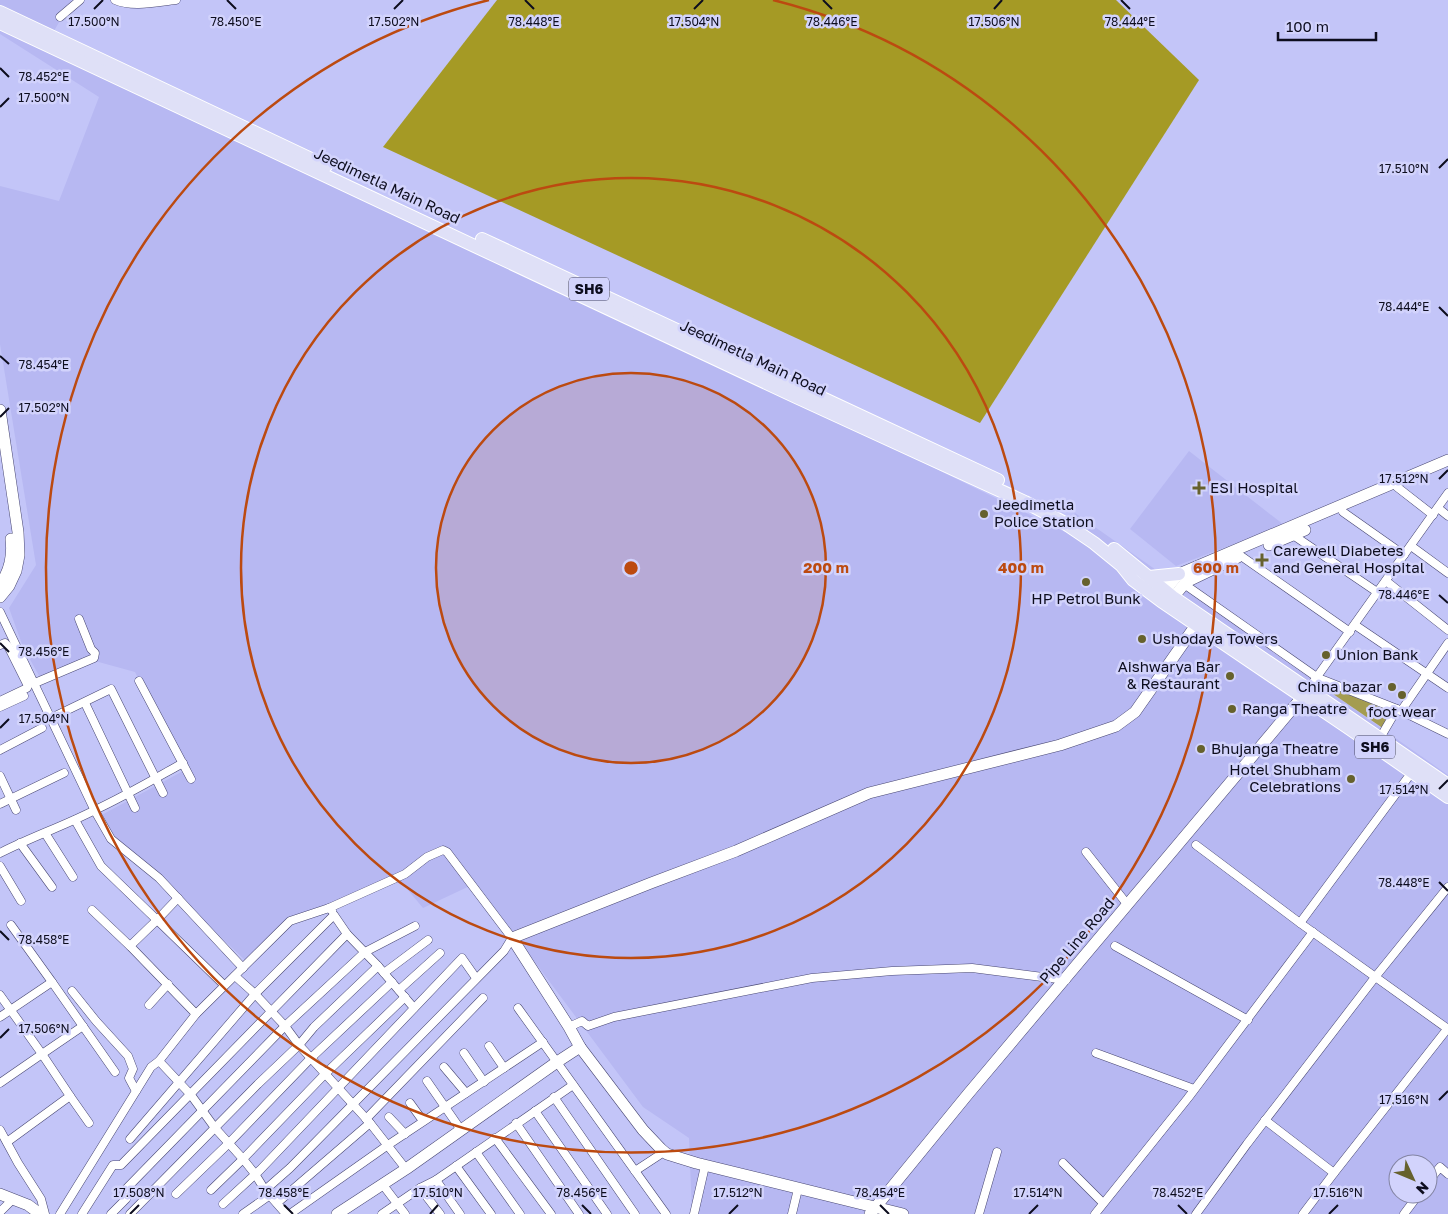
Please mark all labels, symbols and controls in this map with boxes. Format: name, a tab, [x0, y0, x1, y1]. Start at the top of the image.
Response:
scale bar	[1278, 10, 1376, 42]
text: 17.500°N	[68, 14, 120, 29]
text: 78.450°E	[210, 14, 262, 29]
text: 17.502°N	[369, 14, 419, 29]
text: 78.448°E	[508, 14, 560, 29]
text: 17.504°N	[669, 14, 719, 29]
text: 78.446°E	[806, 14, 858, 29]
text: 17.506°N	[968, 14, 1020, 29]
text: 78.444°E	[1105, 14, 1155, 29]
text: 100 m	[1286, 17, 1329, 35]
text: 78.452°E	[19, 69, 69, 84]
text: 17.500°N	[18, 90, 70, 105]
street label: Jeedimetla Main Road	[312, 143, 463, 227]
text: 17.510°N	[1379, 161, 1429, 176]
road number: SH6	[569, 278, 609, 300]
text: 78.444°E	[1379, 299, 1429, 314]
street label: Jeedimetla Main Road	[678, 315, 829, 399]
text: 78.454°E	[19, 357, 69, 372]
text: 17.502°N	[19, 400, 69, 415]
text: 17.512°N	[1379, 471, 1429, 486]
place label: ESI Hospital	[1210, 478, 1298, 496]
marker: ESI Hospital	[1192, 481, 1206, 495]
place label: Jeedimetla Police Station	[994, 495, 1094, 530]
marker: Jeedimetla Police Station	[978, 508, 990, 520]
place label: Carewell Diabetes and General Hospital	[1273, 541, 1425, 576]
marker: Carewell Diabetes and General Hospital	[1255, 553, 1269, 567]
text: 200 m	[803, 558, 849, 576]
text: 400 m	[998, 558, 1044, 576]
text: 600 m	[1193, 558, 1239, 576]
centre of rings	[622, 559, 640, 577]
marker: HP Petrol Bunk	[1080, 576, 1092, 588]
text: 78.446°E	[1378, 587, 1430, 602]
place label: HP Petrol Bunk	[1031, 589, 1141, 607]
place label: Ushodaya Towers	[1152, 629, 1278, 647]
marker: Ushodaya Towers	[1136, 633, 1148, 645]
text: 78.456°E	[19, 644, 69, 659]
place label: Union Bank	[1336, 645, 1419, 663]
marker: Union Bank	[1320, 649, 1332, 661]
place label: Aishwarya Bar & Restaurant	[1118, 657, 1220, 692]
marker: Aishwarya Bar & Restaurant	[1224, 670, 1236, 682]
place label: China bazar	[1297, 677, 1382, 695]
marker: China bazar	[1386, 681, 1398, 693]
marker: foot wear	[1396, 689, 1408, 701]
place label: Ranga Theatre	[1242, 699, 1347, 717]
place label: foot wear	[1368, 702, 1436, 720]
marker: Ranga Theatre	[1226, 703, 1238, 715]
text: 17.504°N	[19, 711, 69, 726]
road number: SH6	[1355, 736, 1395, 759]
place label: Bhujanga Theatre	[1211, 739, 1339, 757]
marker: Bhujanga Theatre	[1195, 743, 1207, 755]
place label: Hotel Shubham Celebrations	[1229, 760, 1341, 795]
marker: Hotel Shubham Celebrations	[1345, 773, 1357, 785]
text: 17.514°N	[1379, 782, 1429, 797]
text: 78.448°E	[1378, 875, 1430, 890]
street label: Pipe Line Road	[1035, 894, 1117, 987]
text: 78.458°E	[19, 932, 69, 947]
text: 17.506°N	[18, 1021, 70, 1036]
text: 17.516°N	[1379, 1092, 1429, 1107]
north arrow	[1388, 1154, 1438, 1204]
text: N	[1413, 1179, 1433, 1198]
text: 17.508°N	[113, 1185, 165, 1200]
text: 78.458°E	[259, 1185, 309, 1200]
text: 17.510°N	[413, 1185, 463, 1200]
text: 78.456°E	[557, 1185, 607, 1200]
text: 17.512°N	[713, 1185, 763, 1200]
text: 78.454°E	[855, 1185, 905, 1200]
text: 17.514°N	[1013, 1185, 1063, 1200]
text: 78.452°E	[1153, 1185, 1203, 1200]
text: 17.516°N	[1313, 1185, 1363, 1200]

